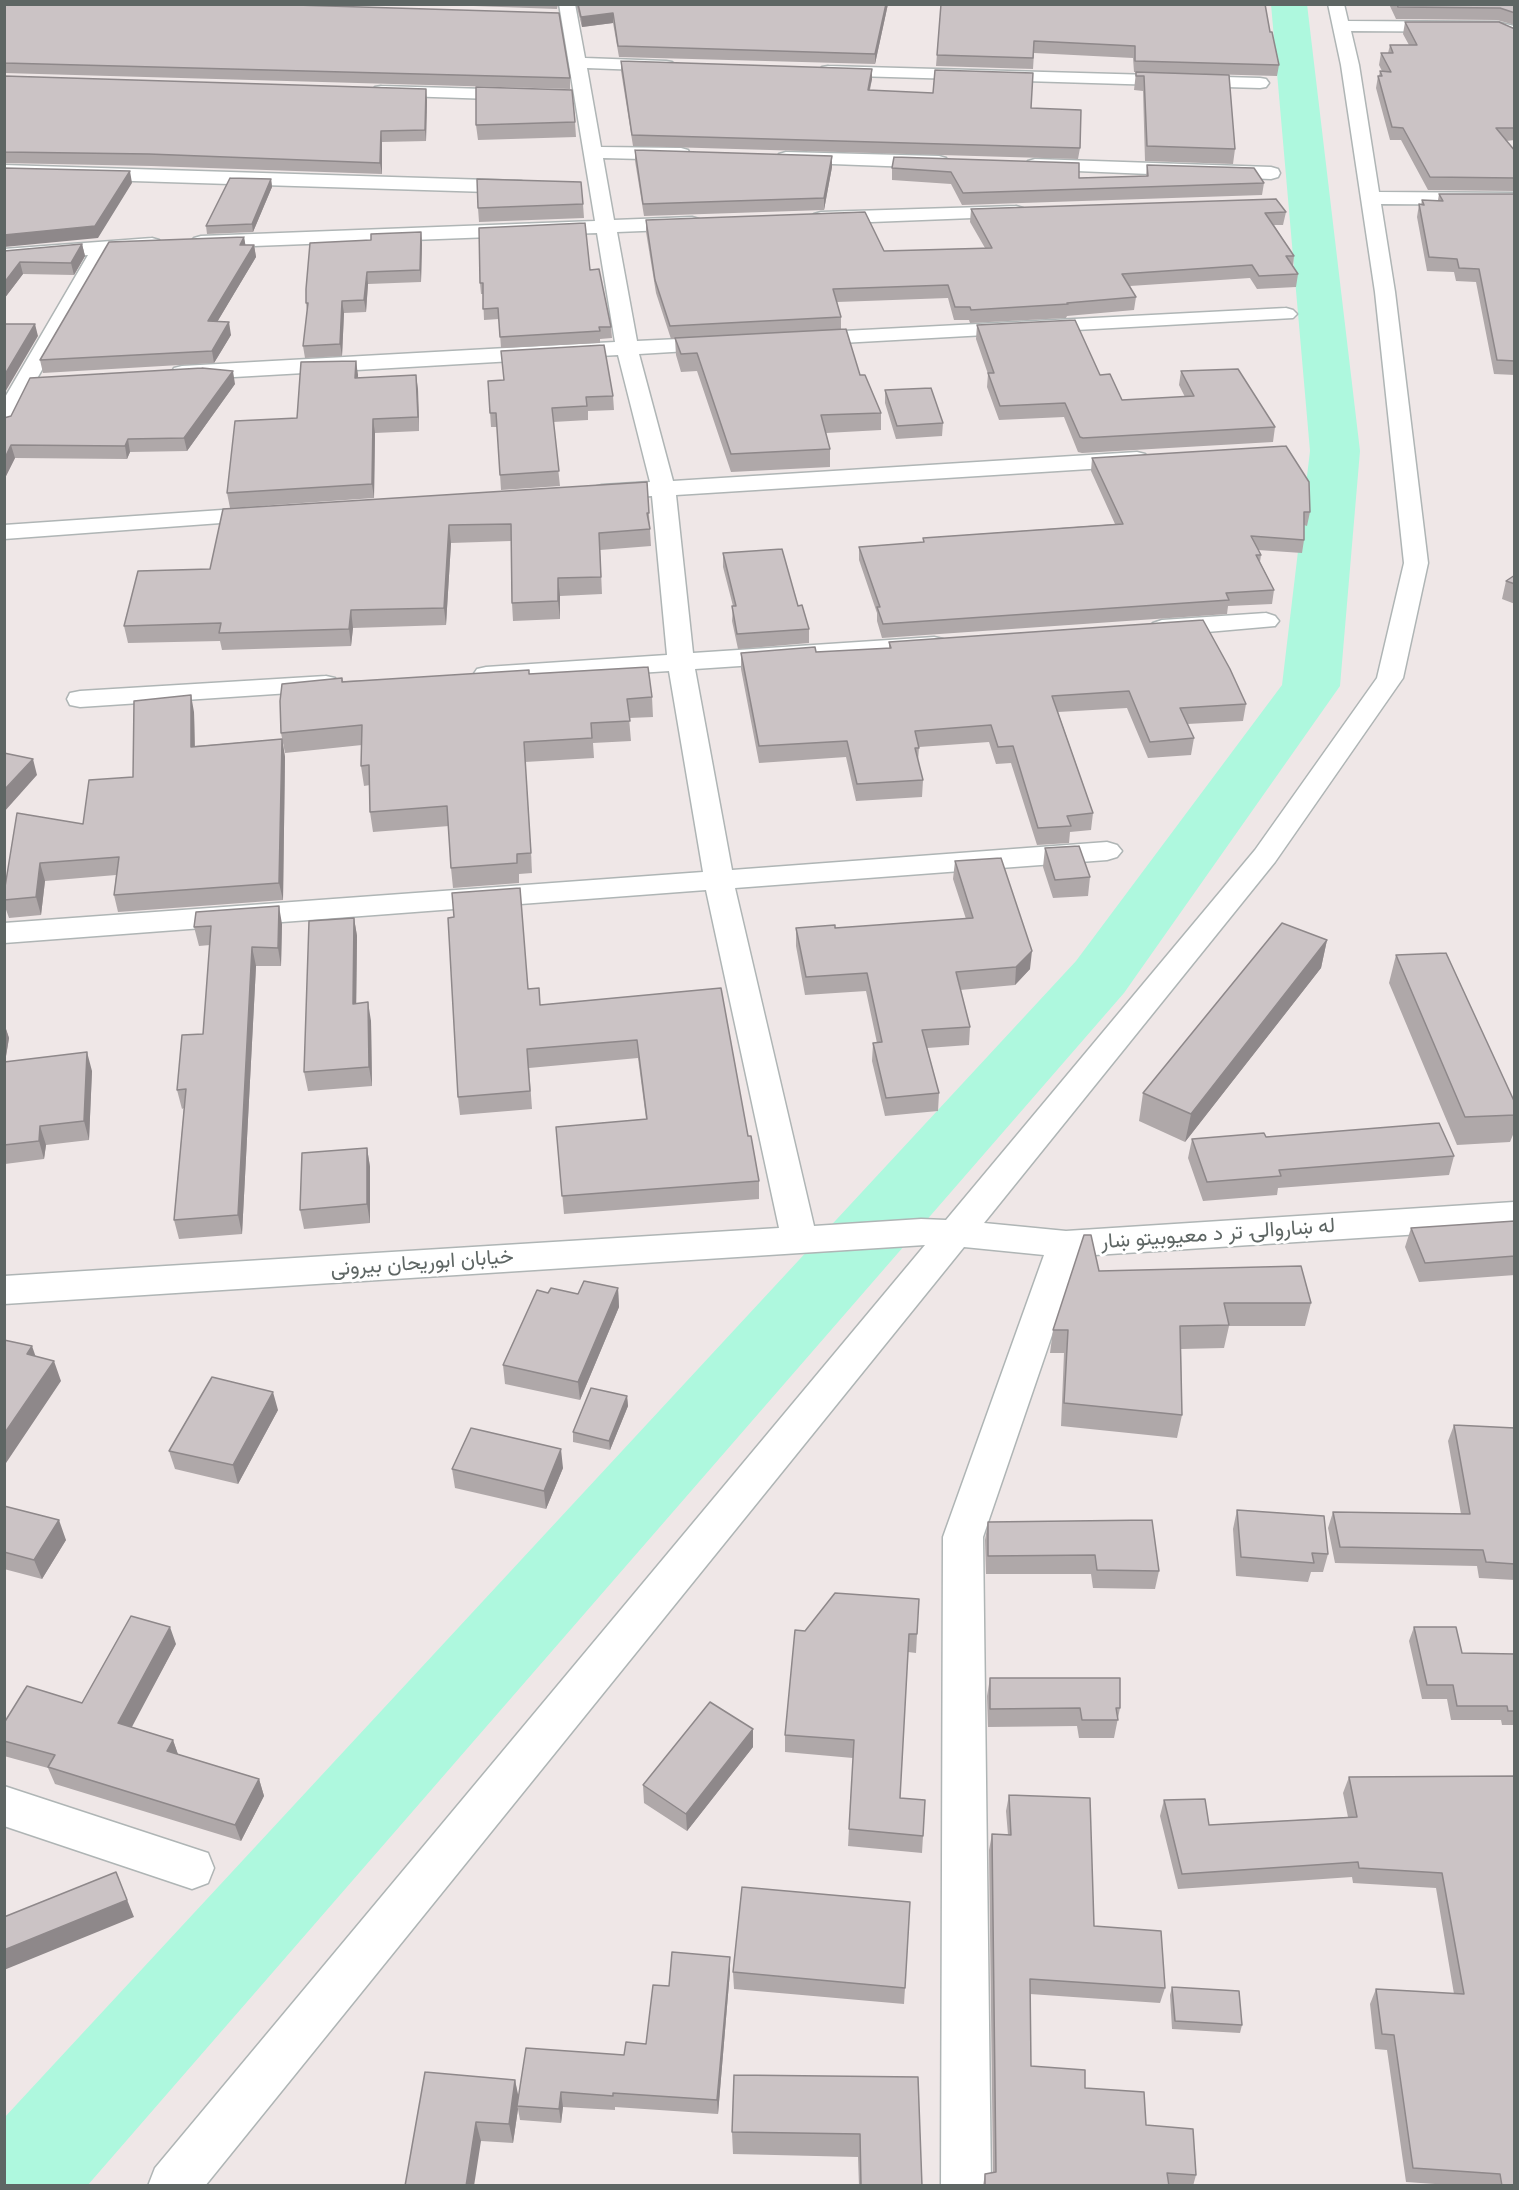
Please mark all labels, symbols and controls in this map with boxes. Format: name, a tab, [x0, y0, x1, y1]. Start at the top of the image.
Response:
street label: له ښاروالۍ تر د معیوبیتو ښار	[1100, 1213, 1336, 1255]
street label: خیابان ابوریحان بیرونی	[330, 1244, 514, 1282]

